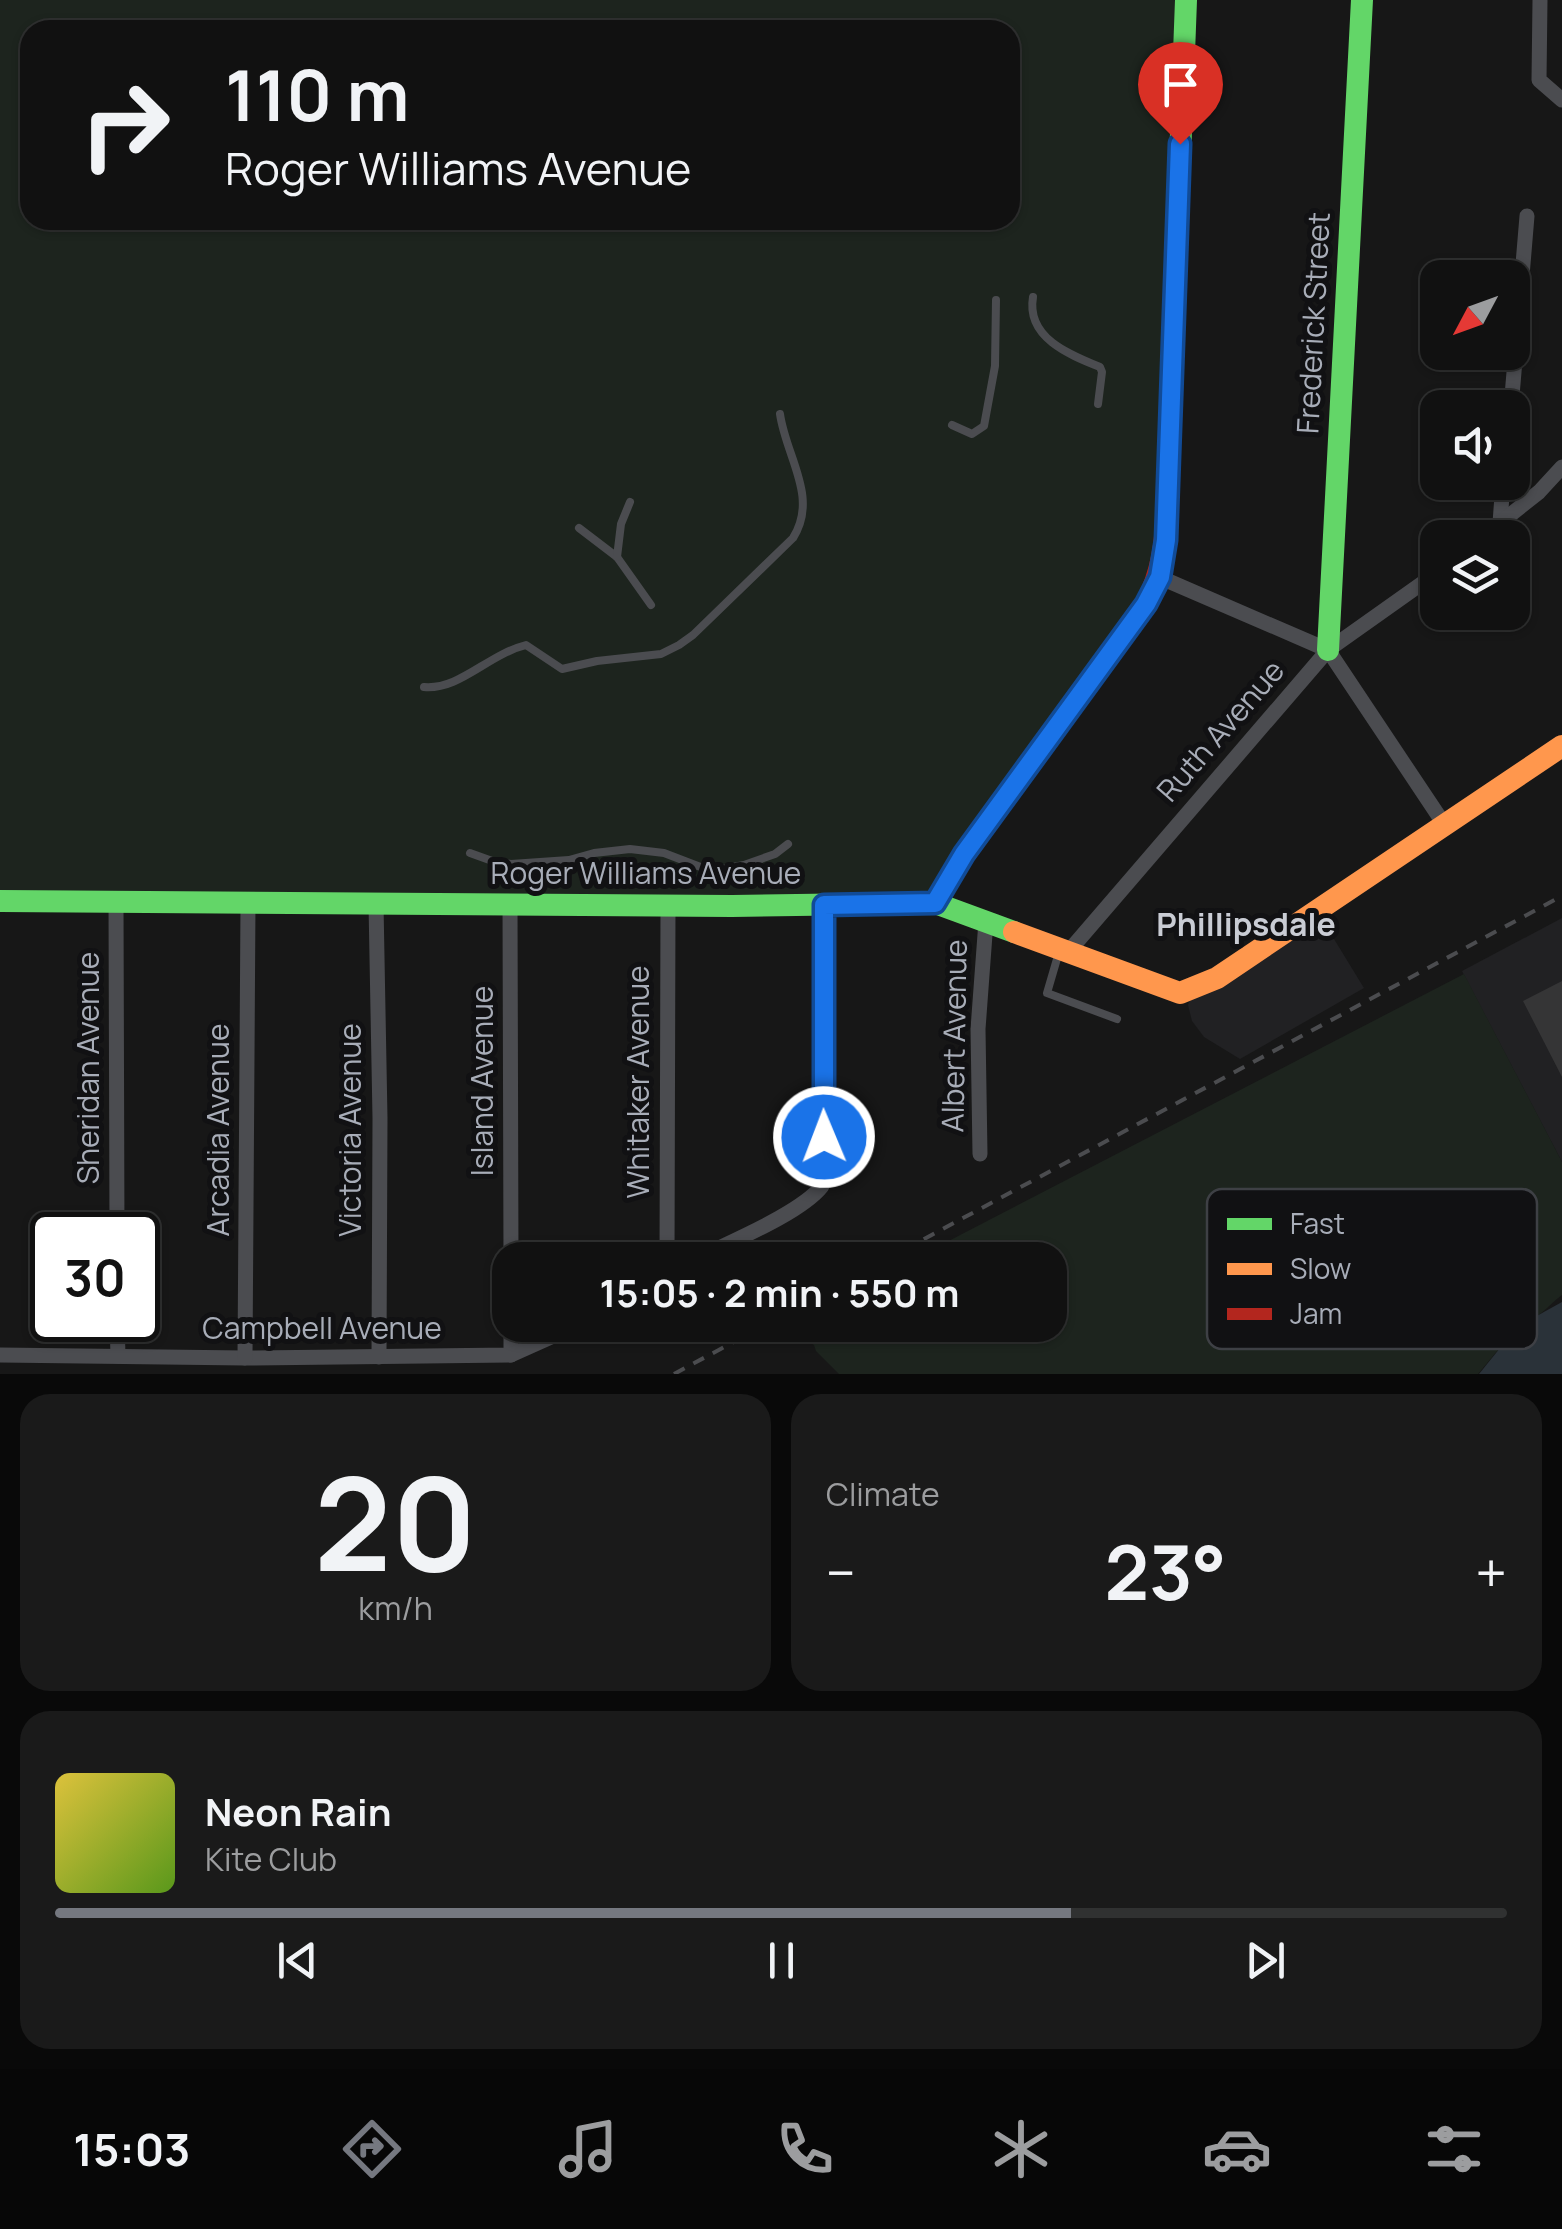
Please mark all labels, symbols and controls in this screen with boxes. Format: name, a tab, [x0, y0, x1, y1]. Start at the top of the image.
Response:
pin	[1138, 42, 1223, 145]
text: 110 m	[225, 46, 409, 142]
icon: arrive	[1153, 57, 1208, 112]
icon: right	[60, 60, 190, 190]
text: Roger Williams Avenue	[225, 137, 691, 199]
street label: Frederick Street	[1286, 211, 1339, 435]
north arrow	[1420, 260, 1530, 370]
map controls	[1420, 260, 1530, 630]
button: sound	[1420, 390, 1530, 500]
button: layers	[1420, 520, 1530, 630]
street label: Ruth Avenue	[1147, 650, 1293, 810]
street label: Roger Williams Avenue	[491, 852, 801, 893]
district label: Phillipsdale	[1156, 902, 1336, 946]
street label: Albert Avenue	[931, 939, 976, 1133]
street label: Sheridan Avenue	[67, 952, 108, 1184]
street label: Whitaker Avenue	[617, 965, 658, 1199]
street label: Island Avenue	[461, 986, 502, 1176]
street label: Victoria Avenue	[329, 1023, 370, 1237]
street label: Arcadia Avenue	[197, 1024, 238, 1236]
position arrow	[772, 1085, 876, 1189]
legend	[1207, 1189, 1537, 1349]
text: Fast	[1290, 1204, 1345, 1242]
speed limit sign: 30	[30, 1212, 160, 1342]
text: Slow	[1290, 1249, 1351, 1287]
text: 15:05 · 2 min · 550 m	[600, 1266, 959, 1318]
text: Jam	[1290, 1294, 1342, 1332]
street label: Campbell Avenue	[202, 1307, 442, 1348]
text: 20	[314, 1432, 477, 1610]
text: Climate	[826, 1472, 940, 1516]
text: 23°	[1104, 1520, 1227, 1623]
text: −	[826, 1534, 856, 1610]
text: +	[1475, 1534, 1507, 1610]
text: km/h	[358, 1586, 433, 1630]
text: Neon Rain	[205, 1785, 391, 1837]
text: Kite Club	[205, 1837, 337, 1881]
icon: previous	[270, 1933, 325, 1988]
icon: pause	[754, 1933, 809, 1988]
icon: next	[1238, 1933, 1293, 1988]
icon: directions	[337, 2114, 407, 2184]
icon: music	[553, 2114, 623, 2184]
icon: phone	[770, 2114, 840, 2184]
icon: climate	[986, 2114, 1056, 2184]
icon: car	[1202, 2114, 1272, 2184]
icon: filters	[1419, 2114, 1489, 2184]
text: 15:03	[73, 2118, 190, 2180]

